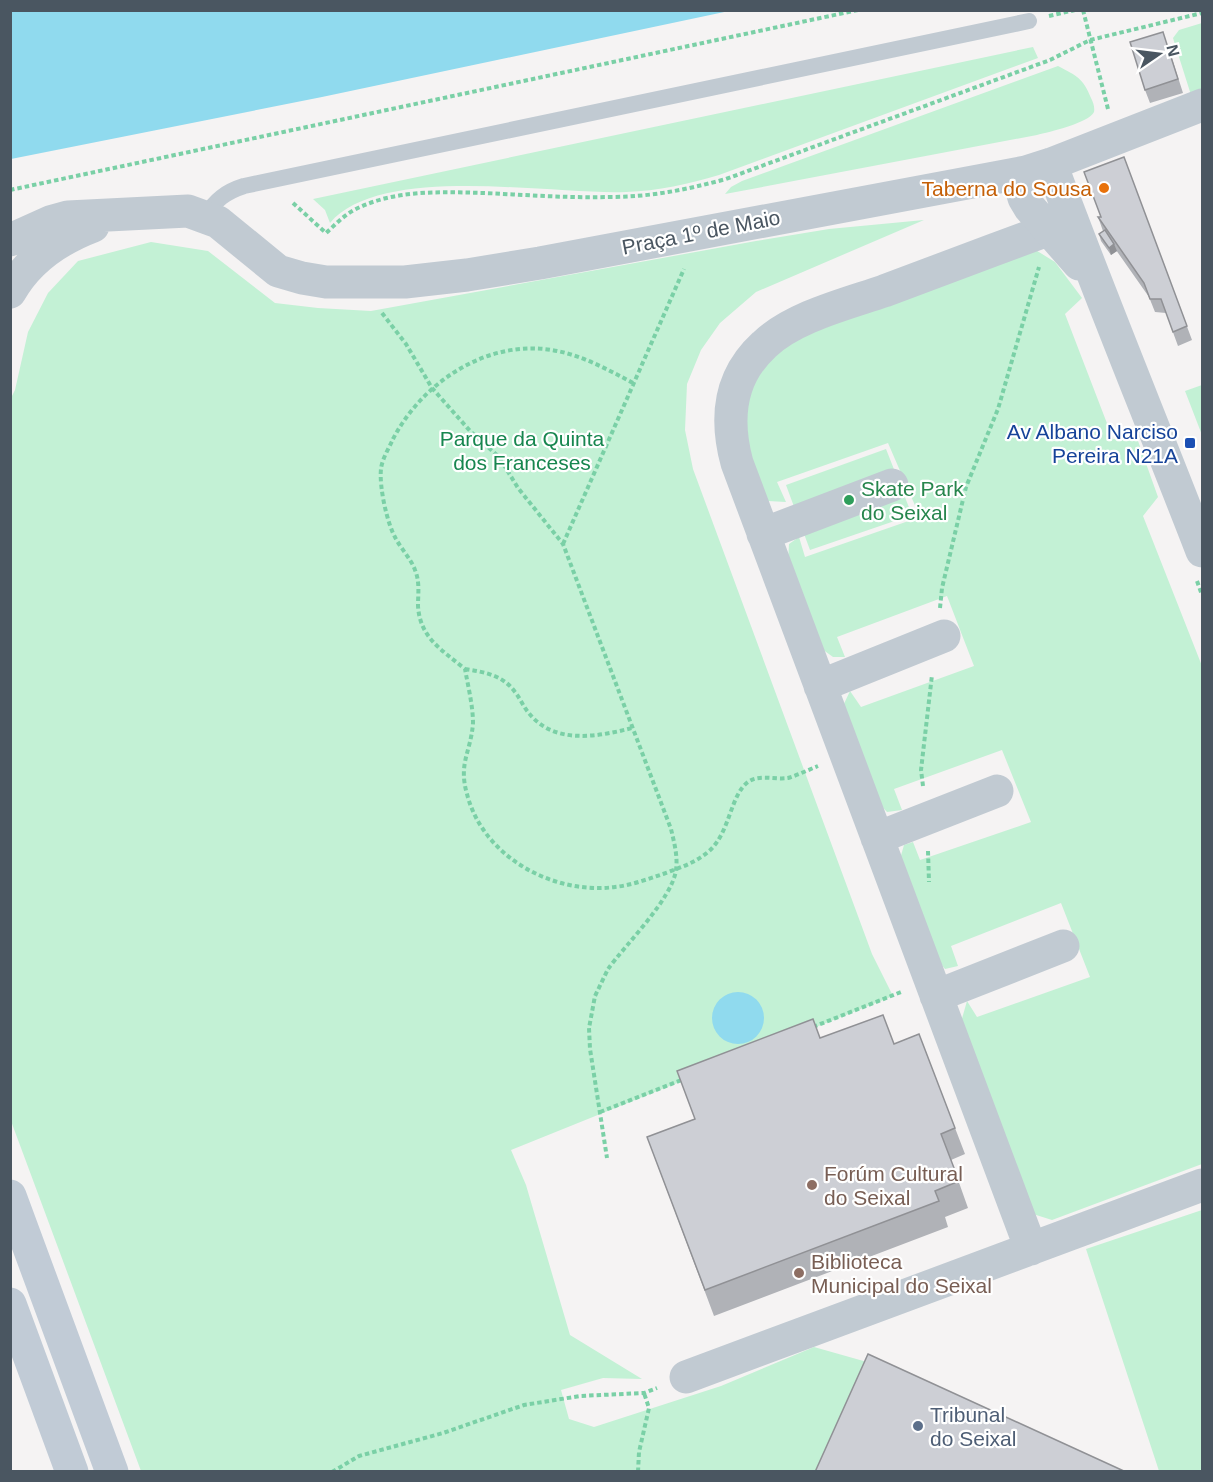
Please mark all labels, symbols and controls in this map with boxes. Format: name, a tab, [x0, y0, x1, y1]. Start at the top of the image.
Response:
north arrow	[1129, 24, 1189, 84]
text: N	[1163, 43, 1183, 58]
place label: Taberna do Sousa	[922, 177, 1092, 200]
marker: Taberna do Sousa	[1097, 181, 1111, 195]
street label: Praça 1º de Maio	[620, 205, 782, 259]
place label: Av Albano Narciso Pereira N21A	[1007, 420, 1178, 467]
park label: Parque da Quinta dos Franceses	[440, 427, 605, 474]
marker: Av Albano Narciso Pereira N21A	[1183, 436, 1197, 450]
place label: Skate Park do Seixal	[861, 477, 964, 524]
marker: Skate Park do Seixal	[842, 493, 856, 507]
place label: Forúm Cultural do Seixal	[824, 1162, 963, 1209]
marker: Forúm Cultural do Seixal	[805, 1178, 819, 1192]
place label: Biblioteca Municipal do Seixal	[811, 1250, 992, 1297]
marker: Biblioteca Municipal do Seixal	[792, 1266, 806, 1280]
place label: Tribunal do Seixal	[930, 1403, 1016, 1450]
marker: Tribunal do Seixal	[911, 1419, 925, 1433]

